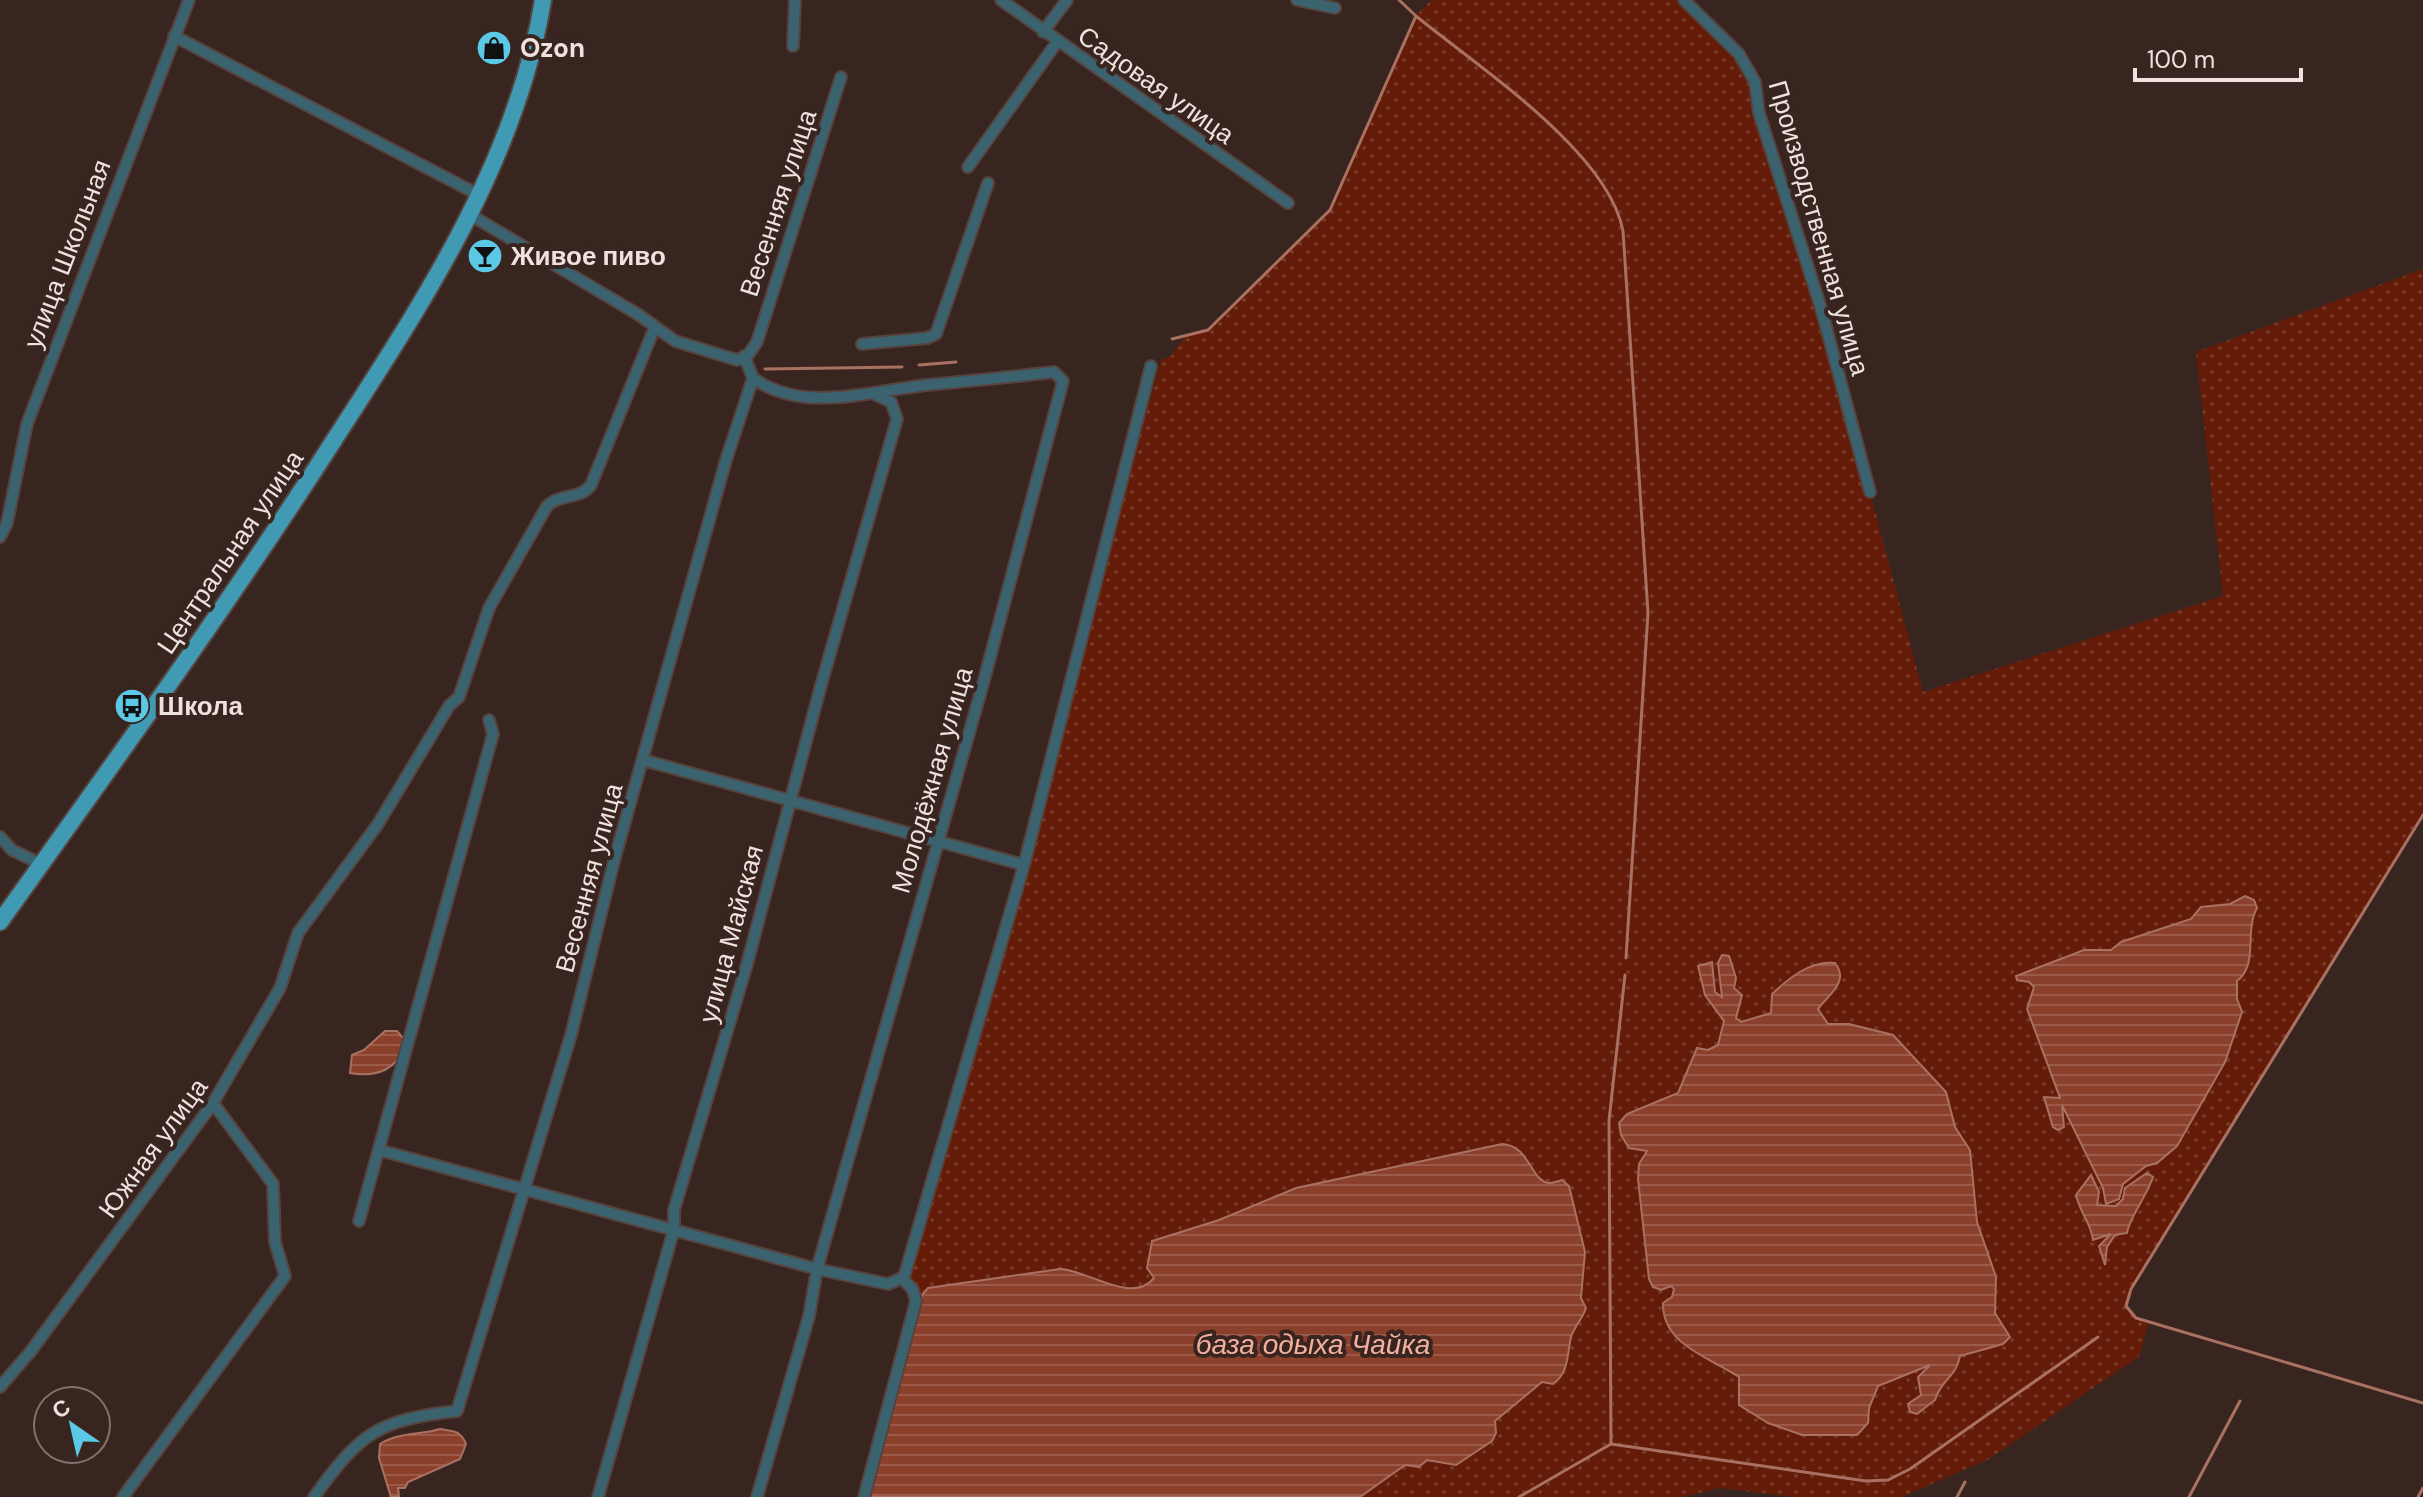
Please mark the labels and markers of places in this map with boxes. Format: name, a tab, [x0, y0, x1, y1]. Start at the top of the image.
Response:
shop icon: Ozon	[475, 29, 513, 67]
place label: Ozon	[520, 31, 585, 65]
bar icon: Живое пиво	[466, 237, 504, 275]
place label: Живое пиво	[510, 239, 666, 273]
bus stop icon: Школа	[113, 687, 151, 725]
place label: Школа	[158, 689, 244, 723]

